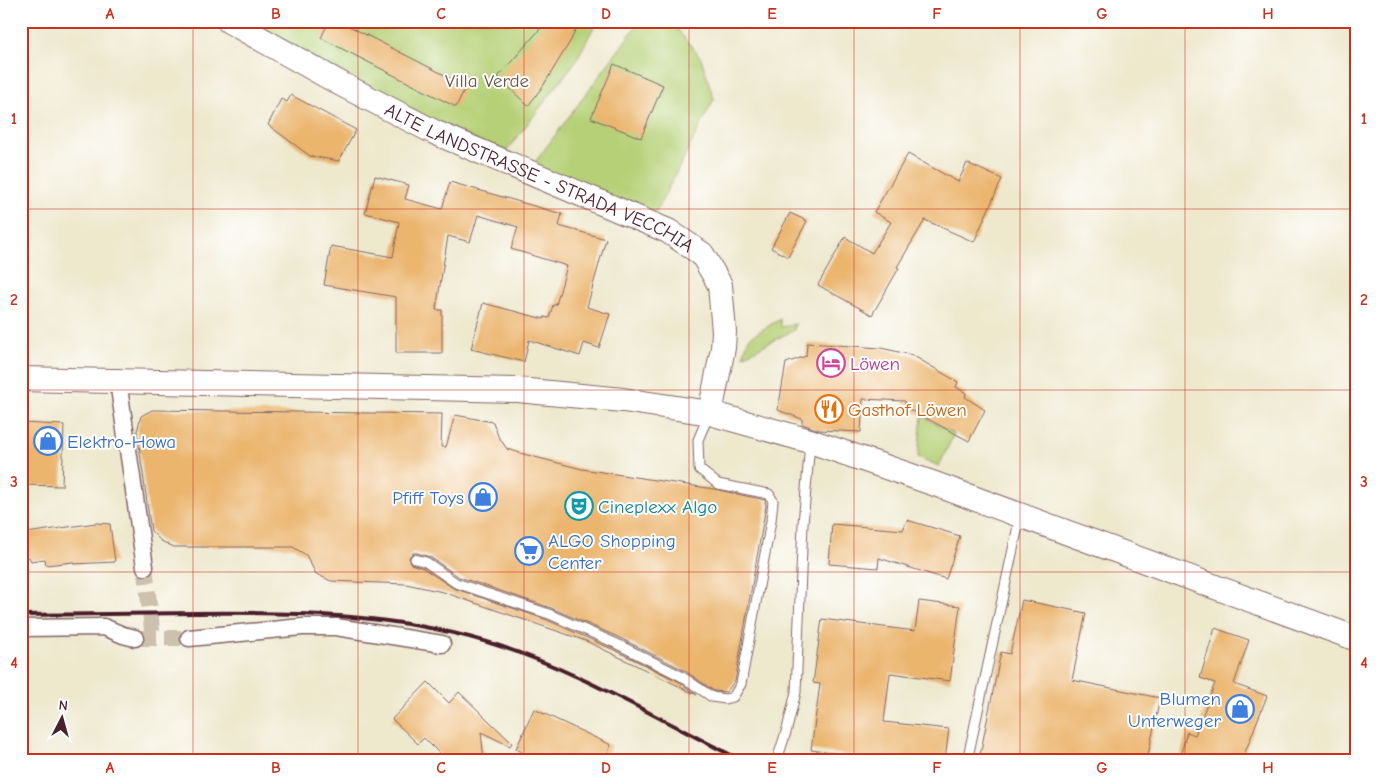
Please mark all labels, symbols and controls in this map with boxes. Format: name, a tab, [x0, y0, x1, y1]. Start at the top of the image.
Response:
text: A	[106, 5, 115, 23]
text: B	[271, 5, 281, 23]
text: C	[436, 5, 446, 23]
text: D	[601, 5, 611, 23]
text: E	[767, 5, 777, 23]
text: F	[932, 5, 942, 23]
text: G	[1096, 5, 1108, 23]
text: H	[1262, 5, 1274, 23]
park label: Villa Verde	[445, 70, 529, 92]
street label: ALTE LANDSTRASSE - STRADA VECCHIA	[381, 99, 698, 257]
text: 1	[11, 110, 17, 128]
text: 1	[1361, 110, 1367, 128]
text: 2	[10, 291, 18, 309]
text: 2	[1360, 291, 1368, 309]
hotel icon: Löwen	[816, 348, 846, 378]
place label: Löwen	[850, 353, 900, 375]
restaurant icon: Gasthof Löwen	[814, 394, 844, 424]
place label: Gasthof Löwen	[848, 399, 967, 421]
shop icon: Elektro-Howa	[33, 426, 63, 456]
place label: Elektro-Howa	[67, 431, 176, 453]
text: 3	[10, 473, 18, 491]
text: 3	[1360, 473, 1368, 491]
shop icon: Pfiff Toys	[468, 482, 498, 512]
place label: Pfiff Toys	[392, 487, 464, 509]
theatre icon: Cineplexx Algo	[564, 491, 594, 521]
place label: Cineplexx Algo	[598, 496, 717, 518]
place label: ALGO Shopping Center	[548, 530, 676, 574]
supermarket icon: ALGO Shopping Center	[514, 536, 544, 566]
text: 4	[10, 654, 18, 672]
text: 4	[1360, 654, 1368, 672]
place label: Blumen Unterweger	[1128, 688, 1221, 732]
north arrow	[38, 694, 88, 744]
shop icon: Blumen Unterweger	[1225, 694, 1255, 724]
text: N	[58, 697, 69, 714]
text: A	[106, 759, 115, 777]
text: B	[271, 759, 281, 777]
text: C	[436, 759, 446, 777]
text: D	[601, 759, 611, 777]
text: E	[767, 759, 777, 777]
text: F	[932, 759, 942, 777]
text: G	[1096, 759, 1108, 777]
text: H	[1262, 759, 1274, 777]

